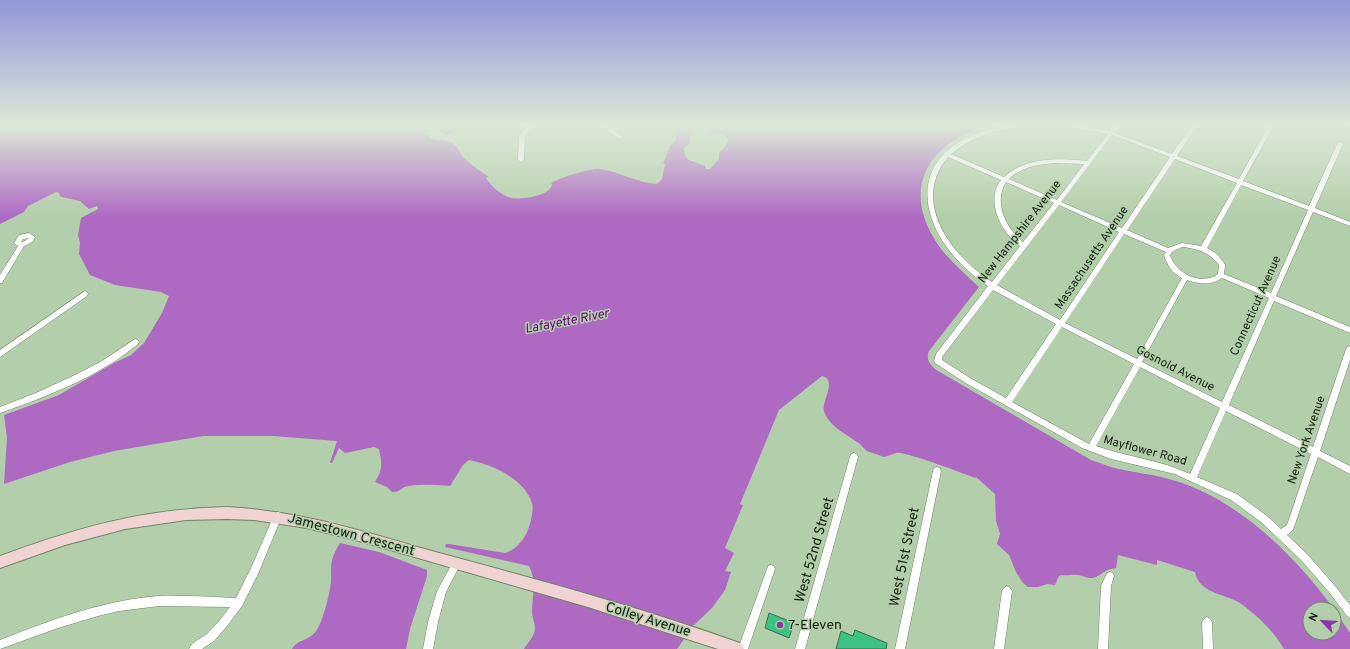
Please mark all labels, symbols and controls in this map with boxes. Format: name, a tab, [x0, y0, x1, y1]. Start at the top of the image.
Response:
street label: New Hampshire Avenue	[975, 177, 1065, 287]
street label: Massachusetts Avenue	[1051, 203, 1133, 313]
street label: Connecticut Avenue	[1227, 253, 1285, 359]
water label: Lafayette River	[524, 306, 611, 338]
street label: Gosnold Avenue	[1133, 342, 1217, 396]
street label: New York Avenue	[1284, 394, 1330, 486]
street label: Mayflower Road	[1101, 432, 1189, 470]
street label: West 52nd Street	[792, 495, 838, 605]
street label: West 51st Street	[886, 506, 924, 608]
street label: Jamestown Crescent	[286, 510, 416, 560]
street label: Colley Avenue	[603, 599, 693, 641]
north arrow	[1302, 601, 1342, 641]
text: N	[1306, 611, 1322, 624]
place label: 7-Eleven	[788, 617, 842, 634]
marker: 7-Eleven	[775, 620, 785, 630]

